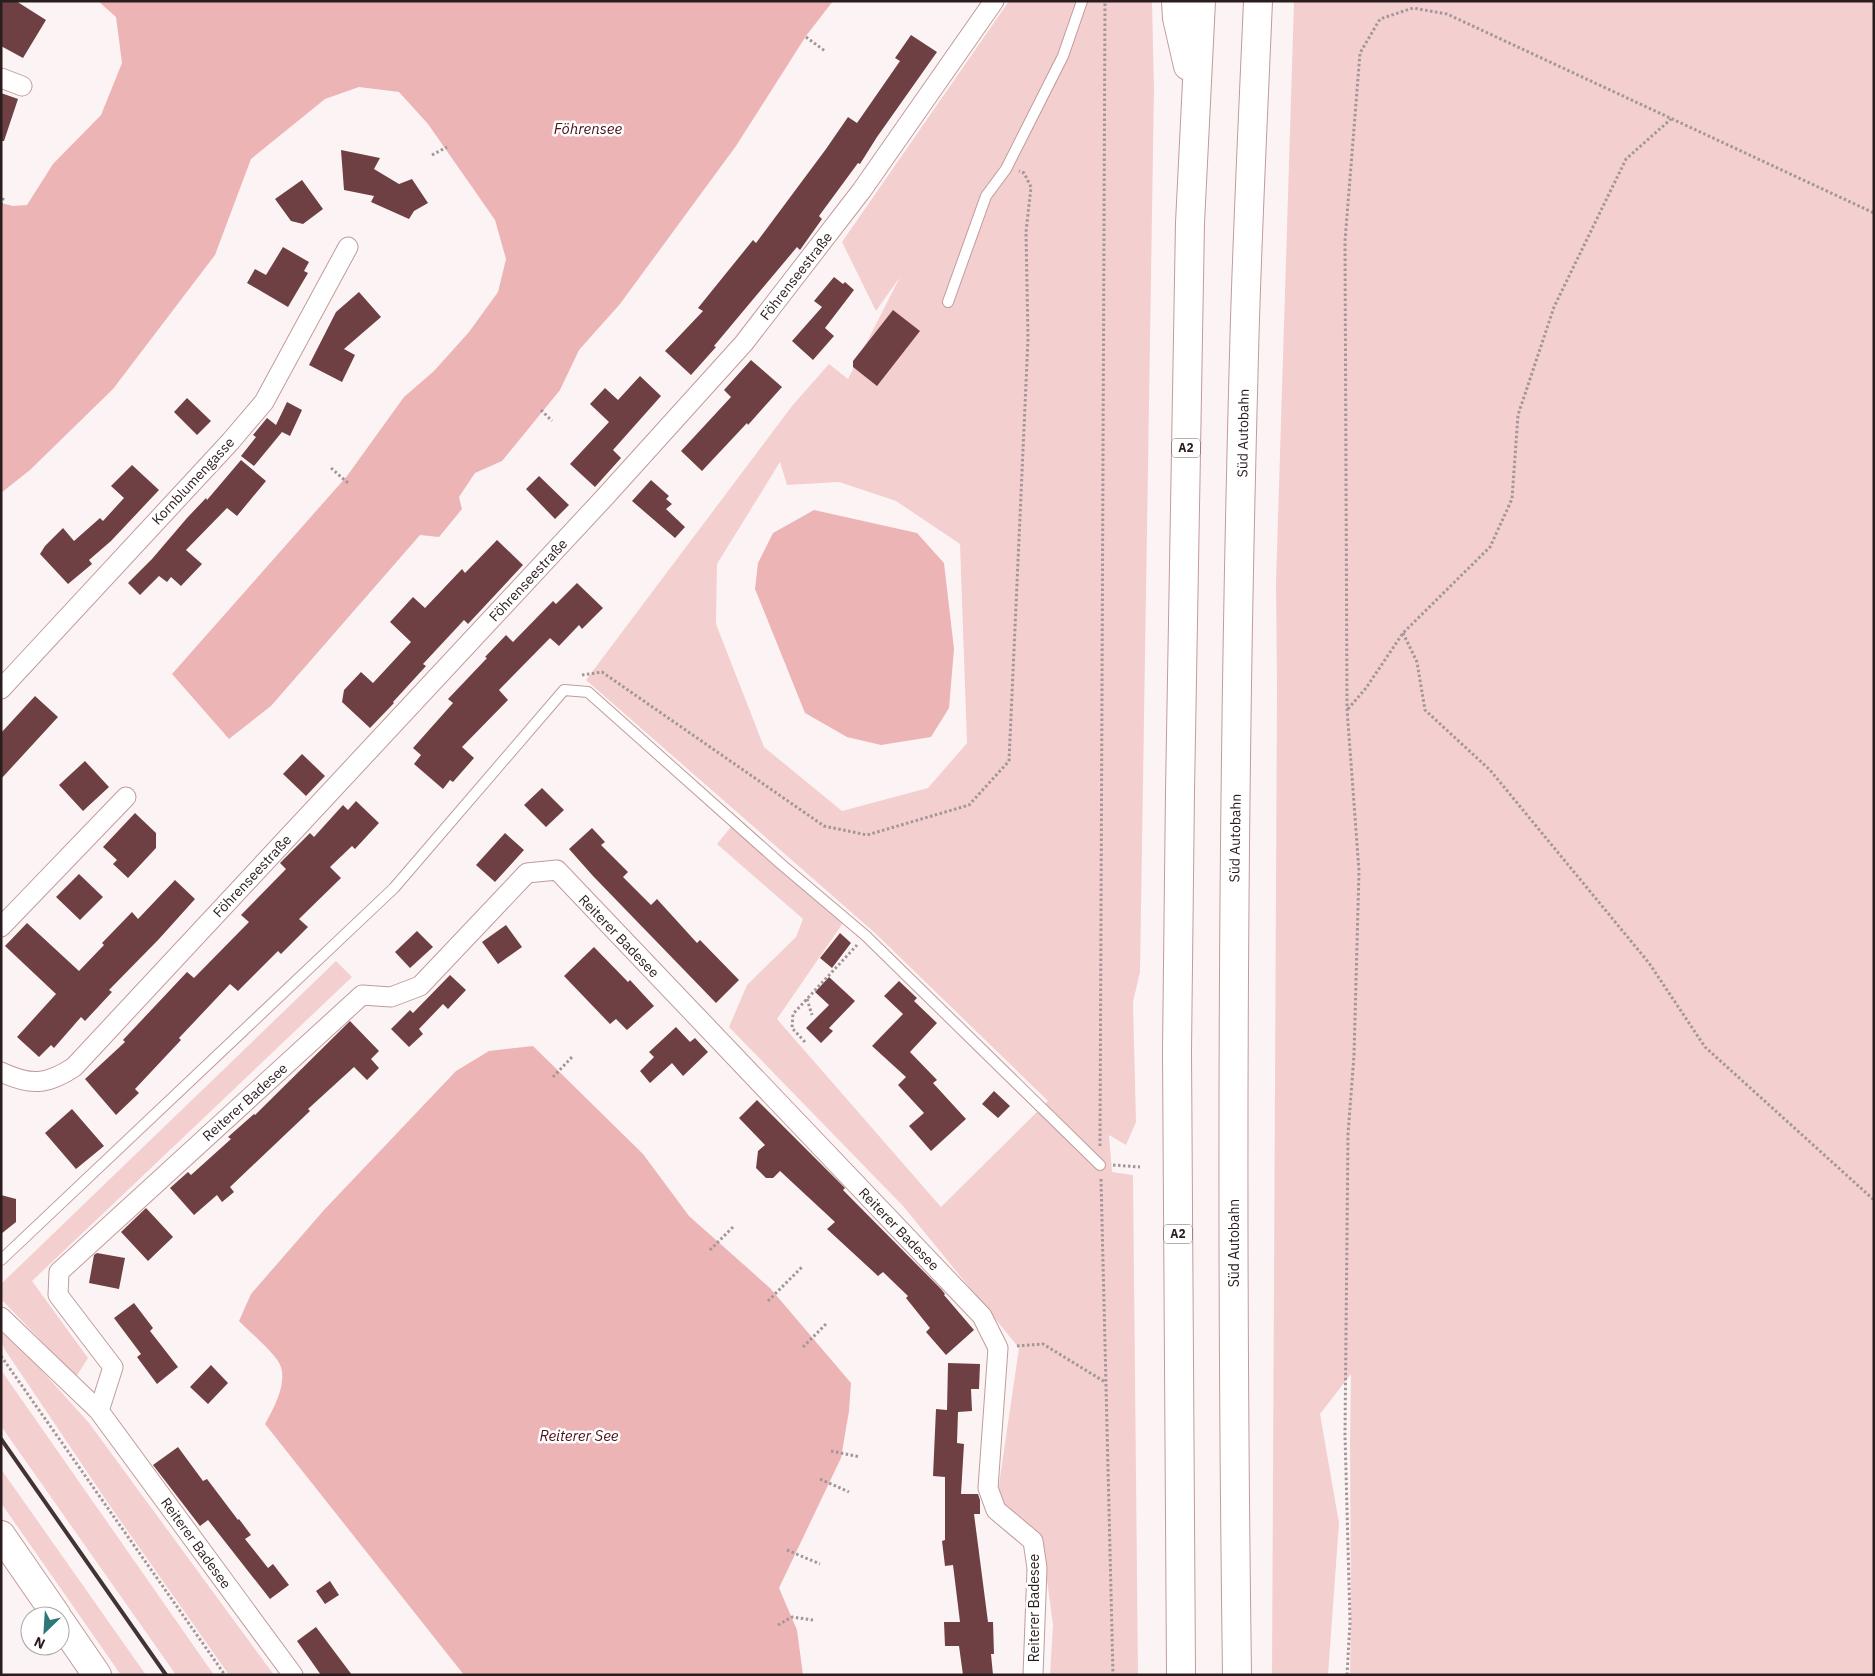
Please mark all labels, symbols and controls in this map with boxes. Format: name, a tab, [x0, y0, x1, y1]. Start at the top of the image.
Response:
water label: Föhrensee	[554, 119, 622, 138]
street label: Föhrenseestraße	[756, 228, 836, 324]
street label: Süd Autobahn	[1233, 389, 1253, 477]
street label: Kornblumengasse	[148, 433, 238, 529]
road number: A2	[1172, 438, 1200, 458]
street label: Föhrenseestraße	[485, 535, 571, 625]
street label: Süd Autobahn	[1225, 794, 1245, 882]
street label: Föhrenseestraße	[209, 831, 295, 921]
street label: Reiterer Badesee	[575, 891, 663, 981]
street label: Reiterer Badesee	[199, 1059, 291, 1145]
street label: Reiterer Badesee	[855, 1184, 943, 1274]
street label: Süd Autobahn	[1225, 1199, 1243, 1287]
road number: A2	[1164, 1224, 1192, 1244]
water label: Reiterer See	[540, 1426, 619, 1445]
street label: Reiterer Badesee	[157, 1494, 235, 1592]
street label: Reiterer Badesee	[1025, 1554, 1043, 1662]
north arrow	[20, 1606, 70, 1656]
text: N	[31, 1632, 48, 1653]

